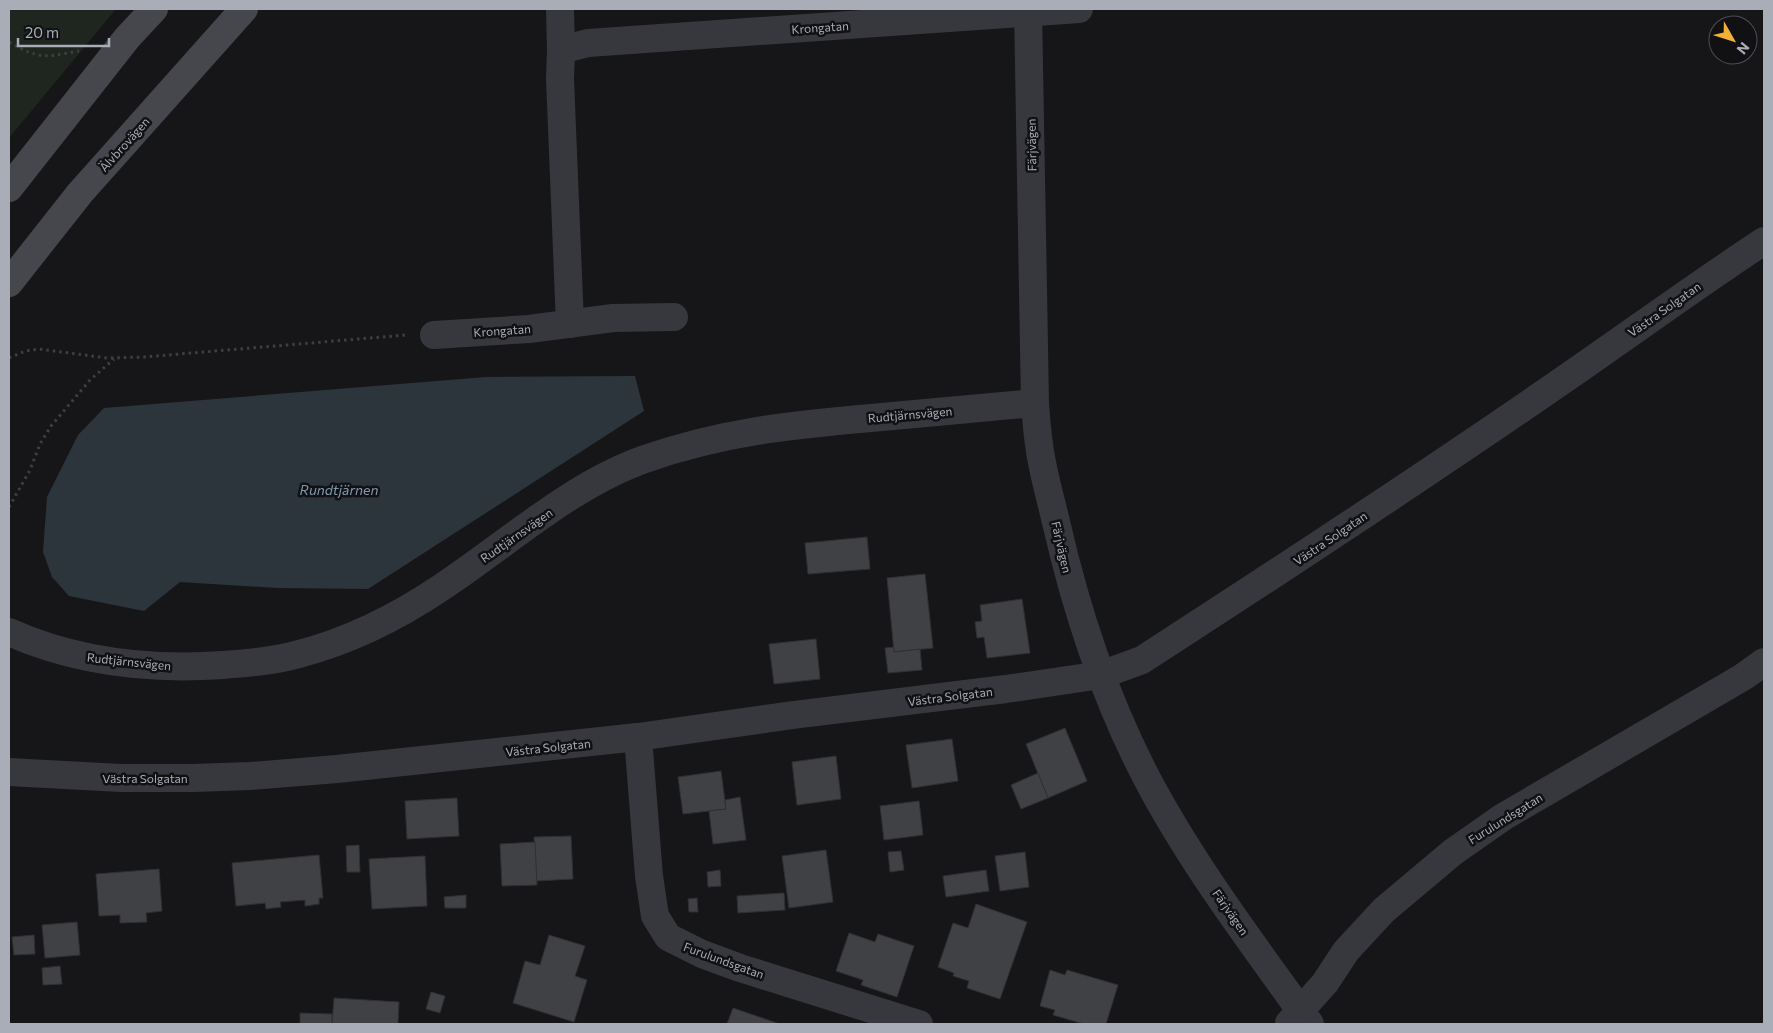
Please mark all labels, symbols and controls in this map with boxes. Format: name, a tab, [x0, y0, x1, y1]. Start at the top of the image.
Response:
scale bar	[18, 15, 109, 47]
north arrow	[1708, 15, 1758, 65]
street label: Krongatan	[791, 18, 849, 36]
text: 20 m	[25, 23, 59, 41]
text: N	[1734, 39, 1753, 58]
street label: Älvbrovägen	[96, 114, 152, 174]
street label: Färjvägen	[1024, 119, 1038, 171]
street label: Västra Solgatan	[1625, 279, 1703, 339]
street label: Krongatan	[473, 321, 531, 339]
street label: Rudtjärnsvägen	[867, 403, 953, 425]
water label: Rundtjärnen	[300, 481, 378, 498]
street label: Rudtjärnsvägen	[477, 505, 555, 565]
street label: Västra Solgatan	[1291, 508, 1369, 568]
street label: Färjvägen	[1049, 520, 1075, 574]
street label: Rudtjärnsvägen	[86, 650, 172, 672]
street label: Västra Solgatan	[907, 684, 993, 708]
street label: Västra Solgatan	[505, 736, 591, 758]
street label: Västra Solgatan	[102, 771, 188, 785]
street label: Furulundsgatan	[1465, 790, 1545, 846]
street label: Färjvägen	[1210, 886, 1252, 938]
street label: Furulundsgatan	[682, 939, 766, 981]

